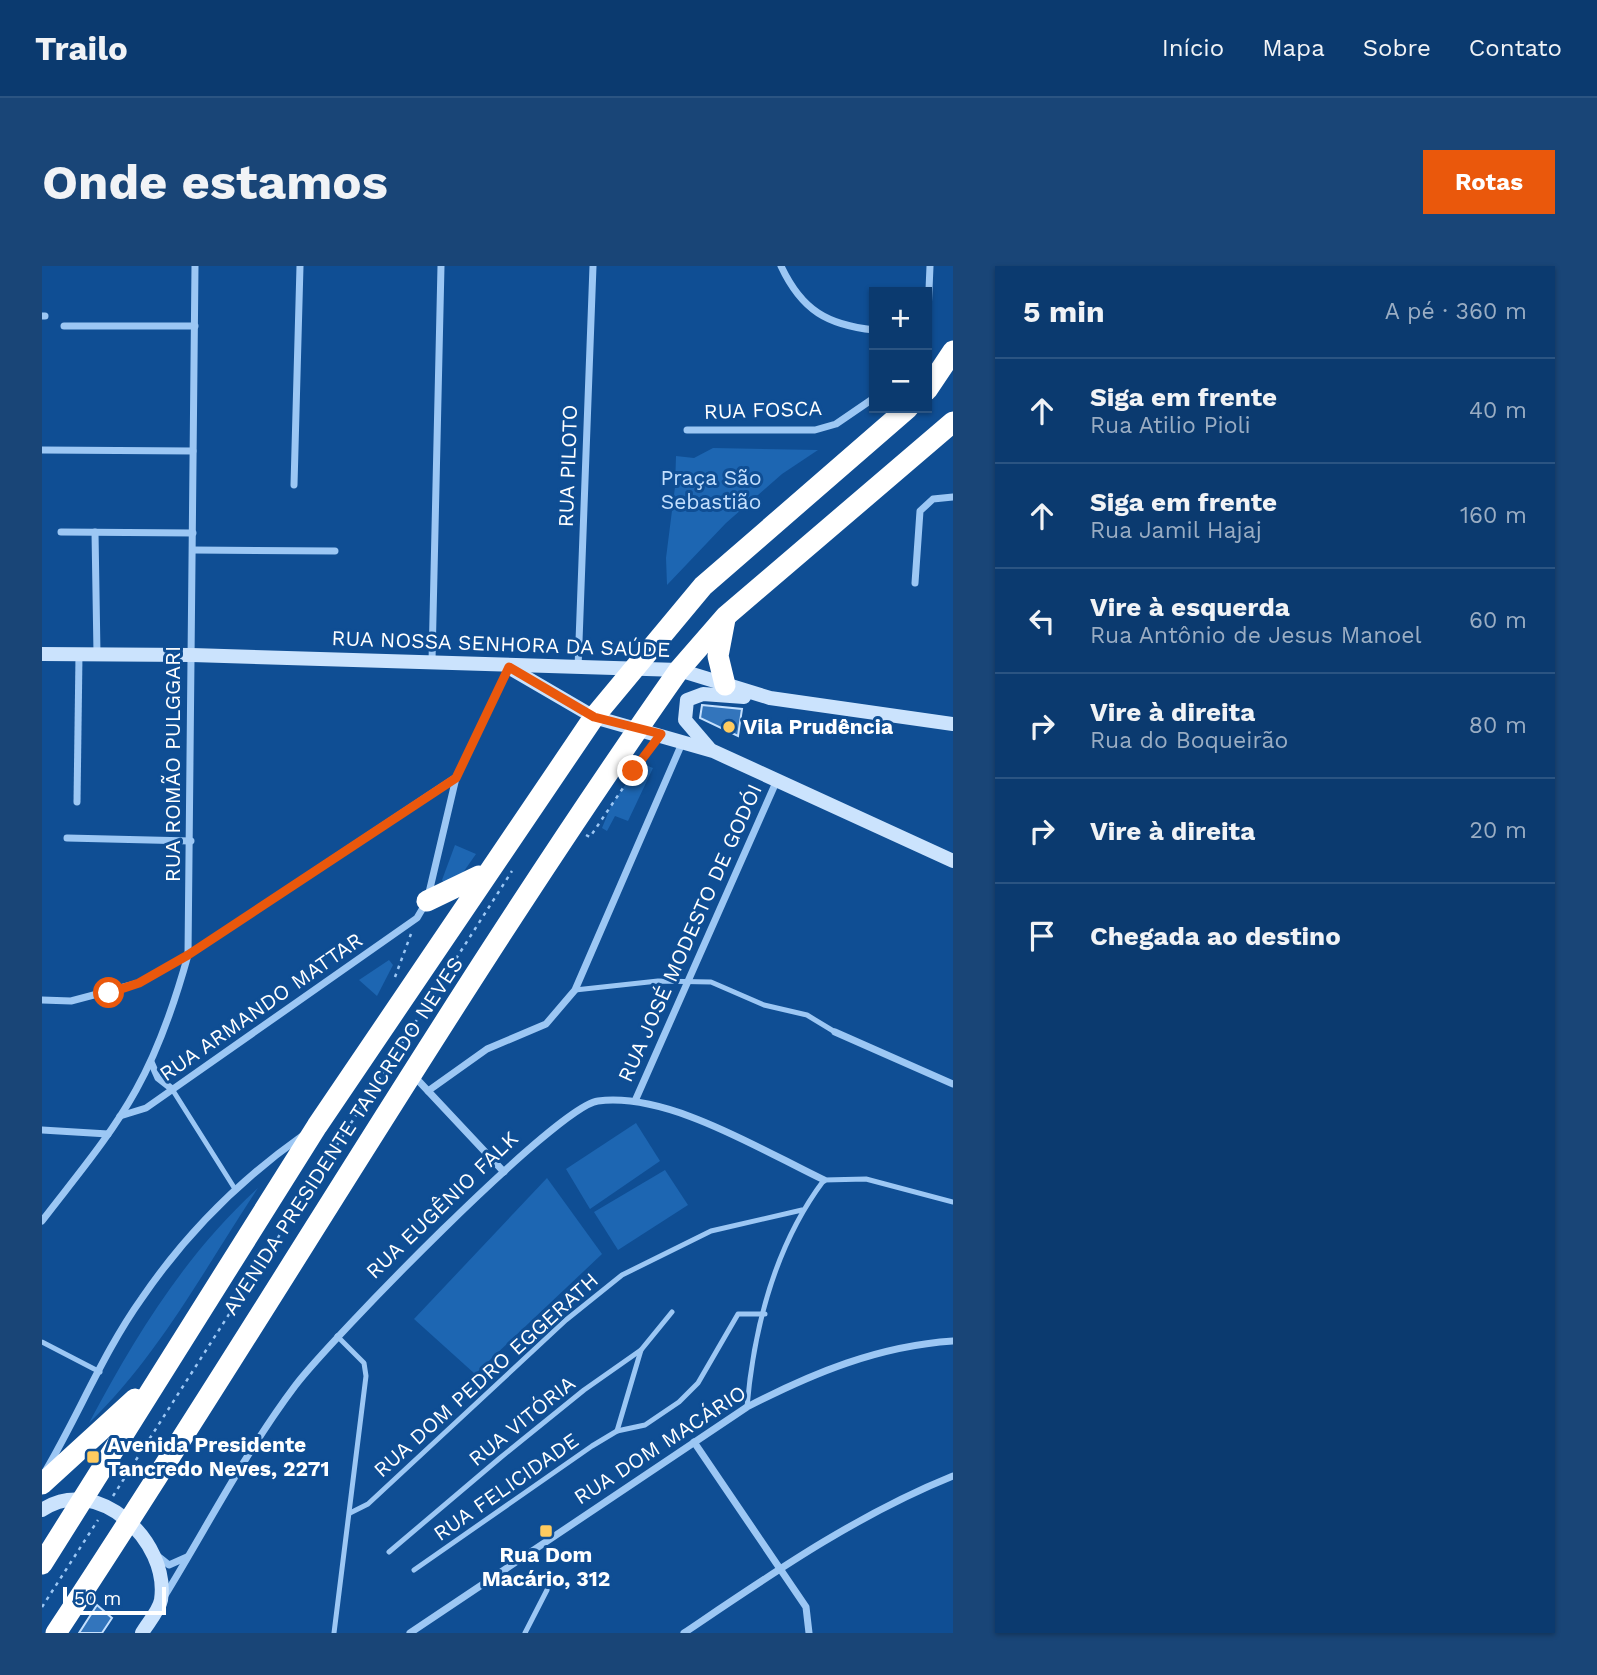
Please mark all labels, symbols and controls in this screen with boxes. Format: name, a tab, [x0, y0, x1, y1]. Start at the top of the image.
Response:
text: Trailo	[35, 29, 128, 68]
text: Início	[1162, 34, 1224, 62]
text: Mapa	[1262, 34, 1325, 62]
text: Sobre	[1363, 34, 1431, 62]
text: Contato	[1469, 34, 1562, 62]
button: Rotas	[1423, 150, 1555, 214]
text: Onde estamos	[42, 153, 388, 211]
map controls	[869, 287, 932, 413]
button: +	[869, 287, 932, 350]
text: 5 min	[1023, 294, 1105, 329]
text: A pé · 360 m	[1385, 298, 1527, 325]
button: −	[869, 350, 932, 413]
text: Siga em frente	[1090, 382, 1277, 412]
icon: ahead	[1023, 392, 1061, 430]
street label: RUA FOSCA	[703, 395, 823, 424]
text: 40 m	[1469, 397, 1527, 424]
street label: RUA PILOTO	[553, 404, 582, 528]
text: Rua Atilio Pioli	[1090, 412, 1251, 439]
park label: Praça São Sebastião	[660, 465, 762, 514]
text: Siga em frente	[1090, 487, 1277, 517]
icon: ahead	[1023, 497, 1061, 535]
text: 160 m	[1460, 502, 1527, 529]
text: Rua Jamil Hajaj	[1090, 517, 1262, 544]
text: Vire à esquerda	[1090, 592, 1290, 622]
icon: left	[1023, 602, 1061, 640]
text: 60 m	[1469, 607, 1527, 634]
text: Rua Antônio de Jesus Manoel	[1090, 622, 1422, 649]
street label: RUA NOSSA SENHORA DA SAÚDE	[331, 625, 671, 662]
street label: RUA ROMÃO PULGGARI	[160, 646, 185, 882]
text: Vire à direita	[1090, 697, 1255, 727]
icon: right	[1023, 707, 1061, 745]
text: 80 m	[1469, 712, 1527, 739]
place label: Vila Prudência	[743, 714, 894, 739]
marker: Vila Prudência	[721, 719, 737, 735]
text: Rua do Boqueirão	[1090, 727, 1288, 754]
route end	[617, 755, 648, 786]
street label: RUA JOSÉ MODESTO DE GODÓI	[612, 780, 767, 1086]
icon: right	[1023, 812, 1061, 850]
text: Vire à direita	[1090, 816, 1255, 846]
text: 20 m	[1470, 817, 1527, 844]
icon: arrive	[1023, 917, 1061, 955]
text: Chegada ao destino	[1090, 921, 1341, 951]
street label: RUA ARMANDO MATTAR	[154, 927, 367, 1086]
street label: AVENIDA PRESIDENTE TANCREDO NEVES	[217, 952, 468, 1319]
route start	[93, 977, 124, 1008]
street label: RUA EUGÊNIO FALK	[361, 1126, 523, 1284]
street label: RUA DOM PEDRO EGGERATH	[368, 1267, 603, 1482]
street label: RUA VITÓRIA	[463, 1370, 580, 1471]
street label: RUA DOM MACÁRIO	[569, 1380, 750, 1510]
street label: RUA FELICIDADE	[428, 1427, 583, 1546]
place label: Avenida Presidente Tancredo Neves, 2271	[107, 1432, 330, 1481]
marker: Avenida Presidente Tancredo Neves, 2271	[85, 1449, 101, 1465]
marker: Rua Dom Macário, 312	[538, 1523, 554, 1539]
place label: Rua Dom Macário, 312	[482, 1542, 610, 1591]
scale bar	[63, 1584, 166, 1616]
text: 50 m	[74, 1587, 121, 1610]

